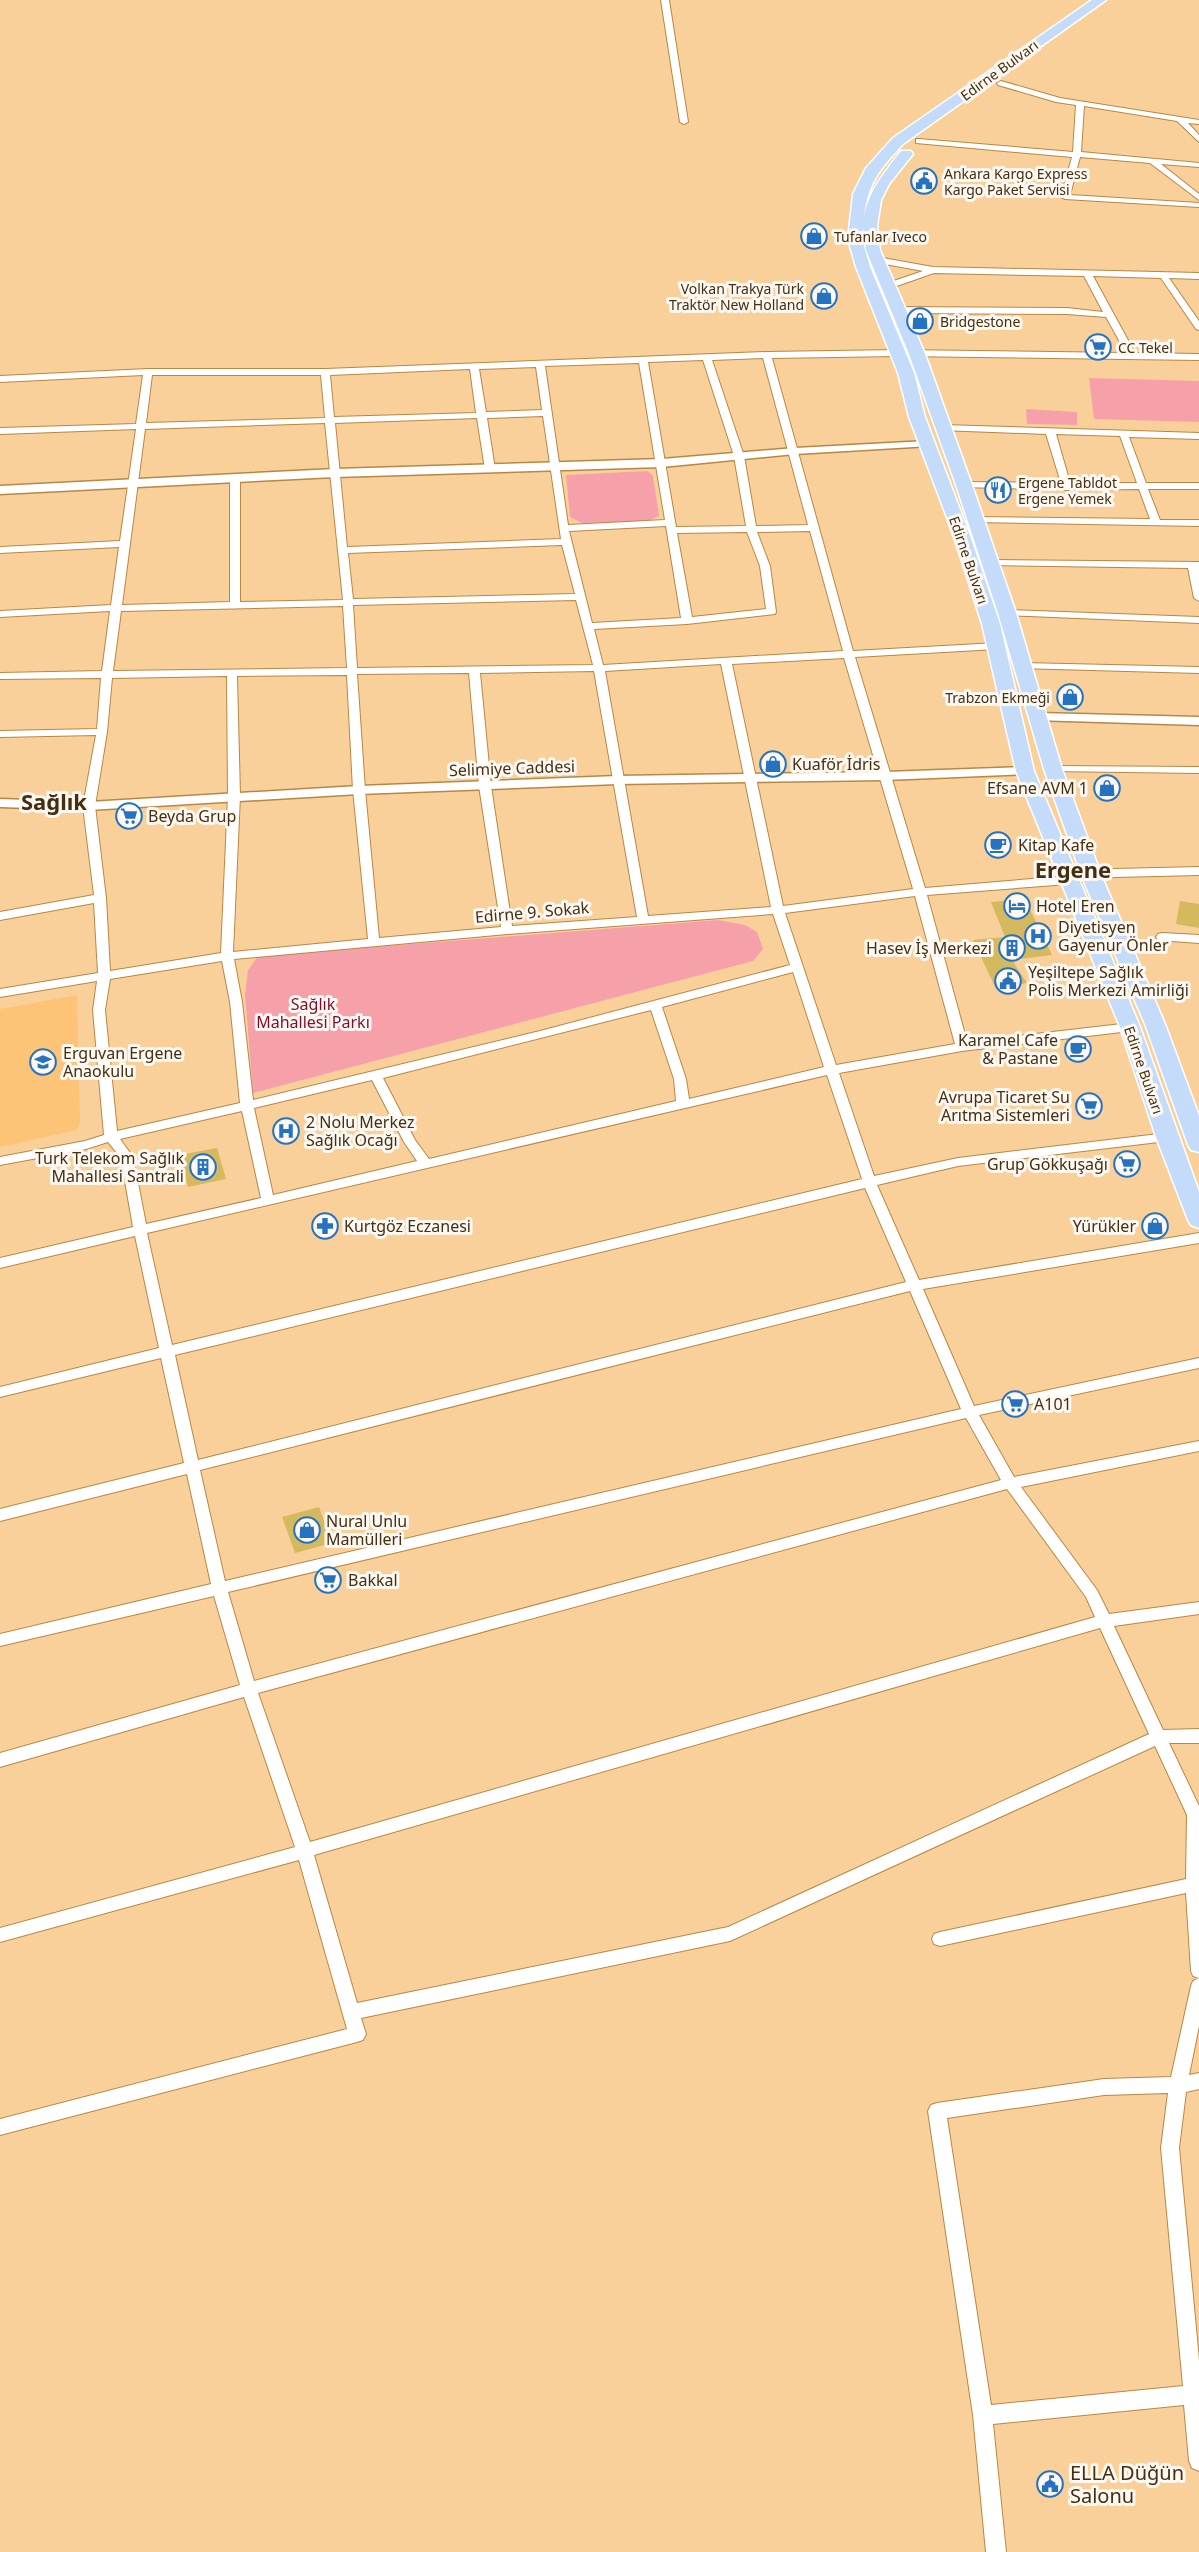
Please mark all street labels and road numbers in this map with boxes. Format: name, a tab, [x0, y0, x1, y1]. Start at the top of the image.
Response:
street label: Edirne Bulvarı	[956, 35, 1042, 105]
street label: Edirne Bulvarı	[945, 514, 993, 606]
street label: Selimiye Caddesi	[449, 755, 575, 781]
street label: Edirne 9. Sokak	[474, 896, 591, 928]
street label: Edirne Bulvarı	[1120, 1024, 1168, 1116]

